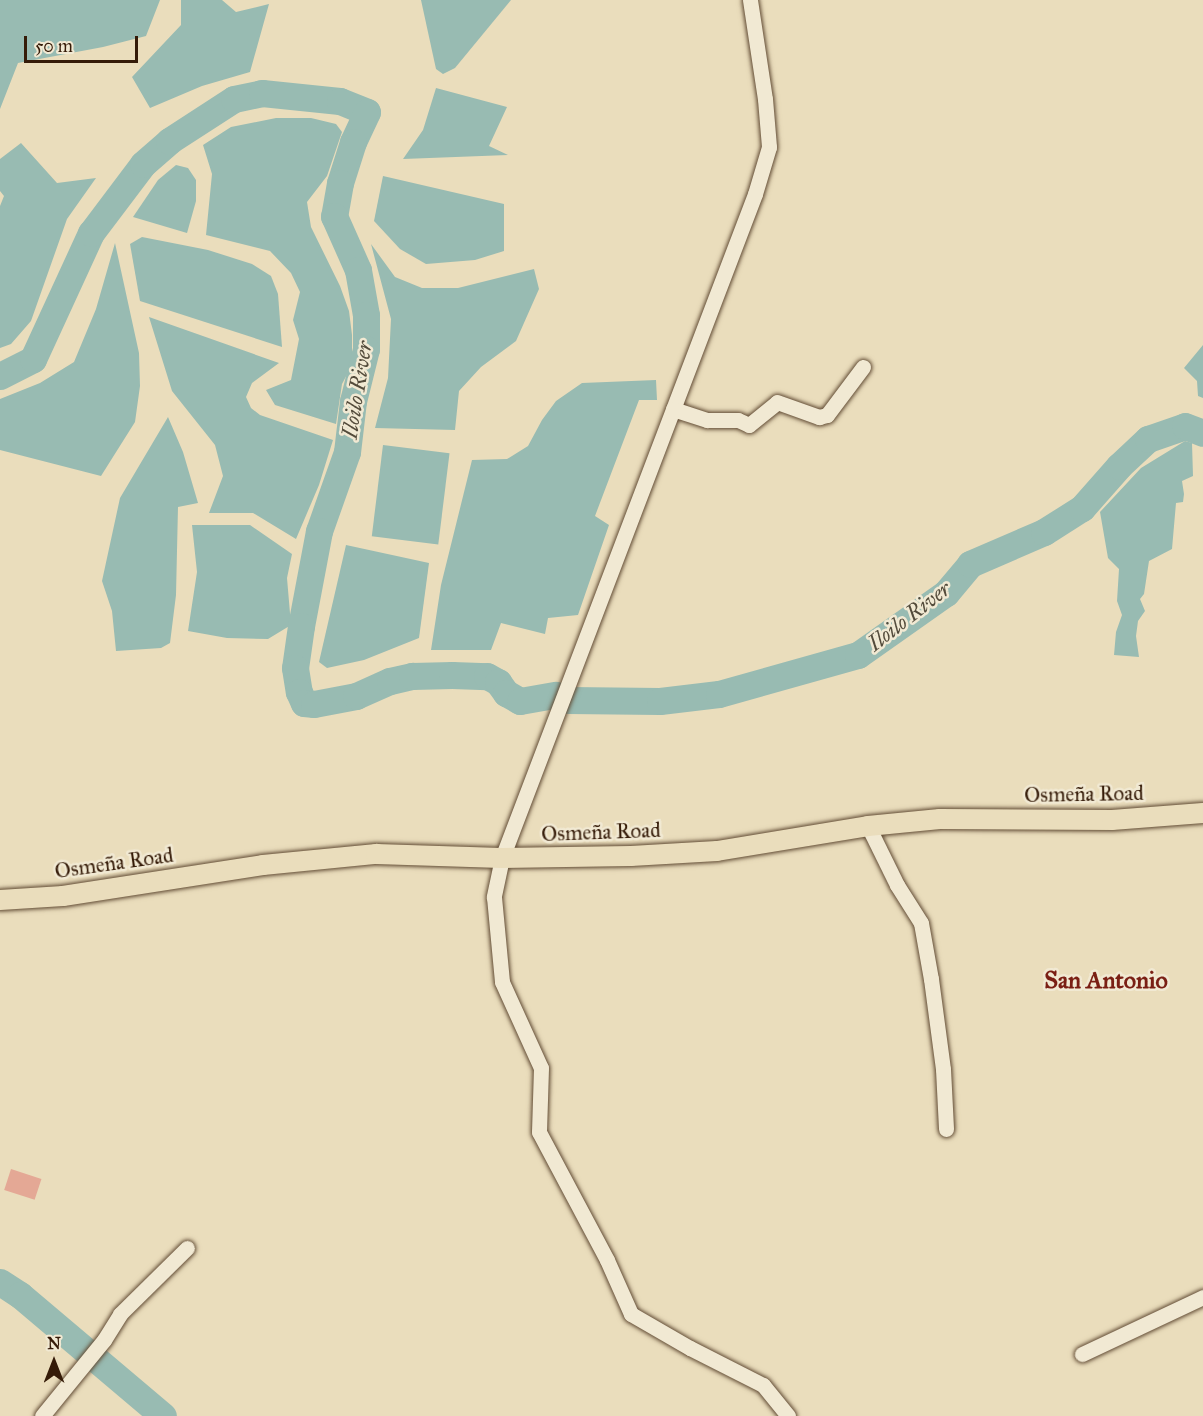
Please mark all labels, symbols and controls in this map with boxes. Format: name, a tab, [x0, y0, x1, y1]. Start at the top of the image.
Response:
scale bar	[27, 24, 141, 62]
text: 50 m	[35, 35, 73, 57]
water label: Iloilo River	[336, 339, 378, 441]
water label: Iloilo River	[862, 575, 956, 657]
street label: Osmeña Road	[1024, 780, 1144, 808]
street label: Osmeña Road	[541, 817, 661, 847]
street label: Osmeña Road	[53, 842, 175, 884]
district label: San Antonio	[1044, 967, 1168, 995]
north arrow	[24, 1332, 84, 1392]
text: N	[47, 1334, 61, 1353]

